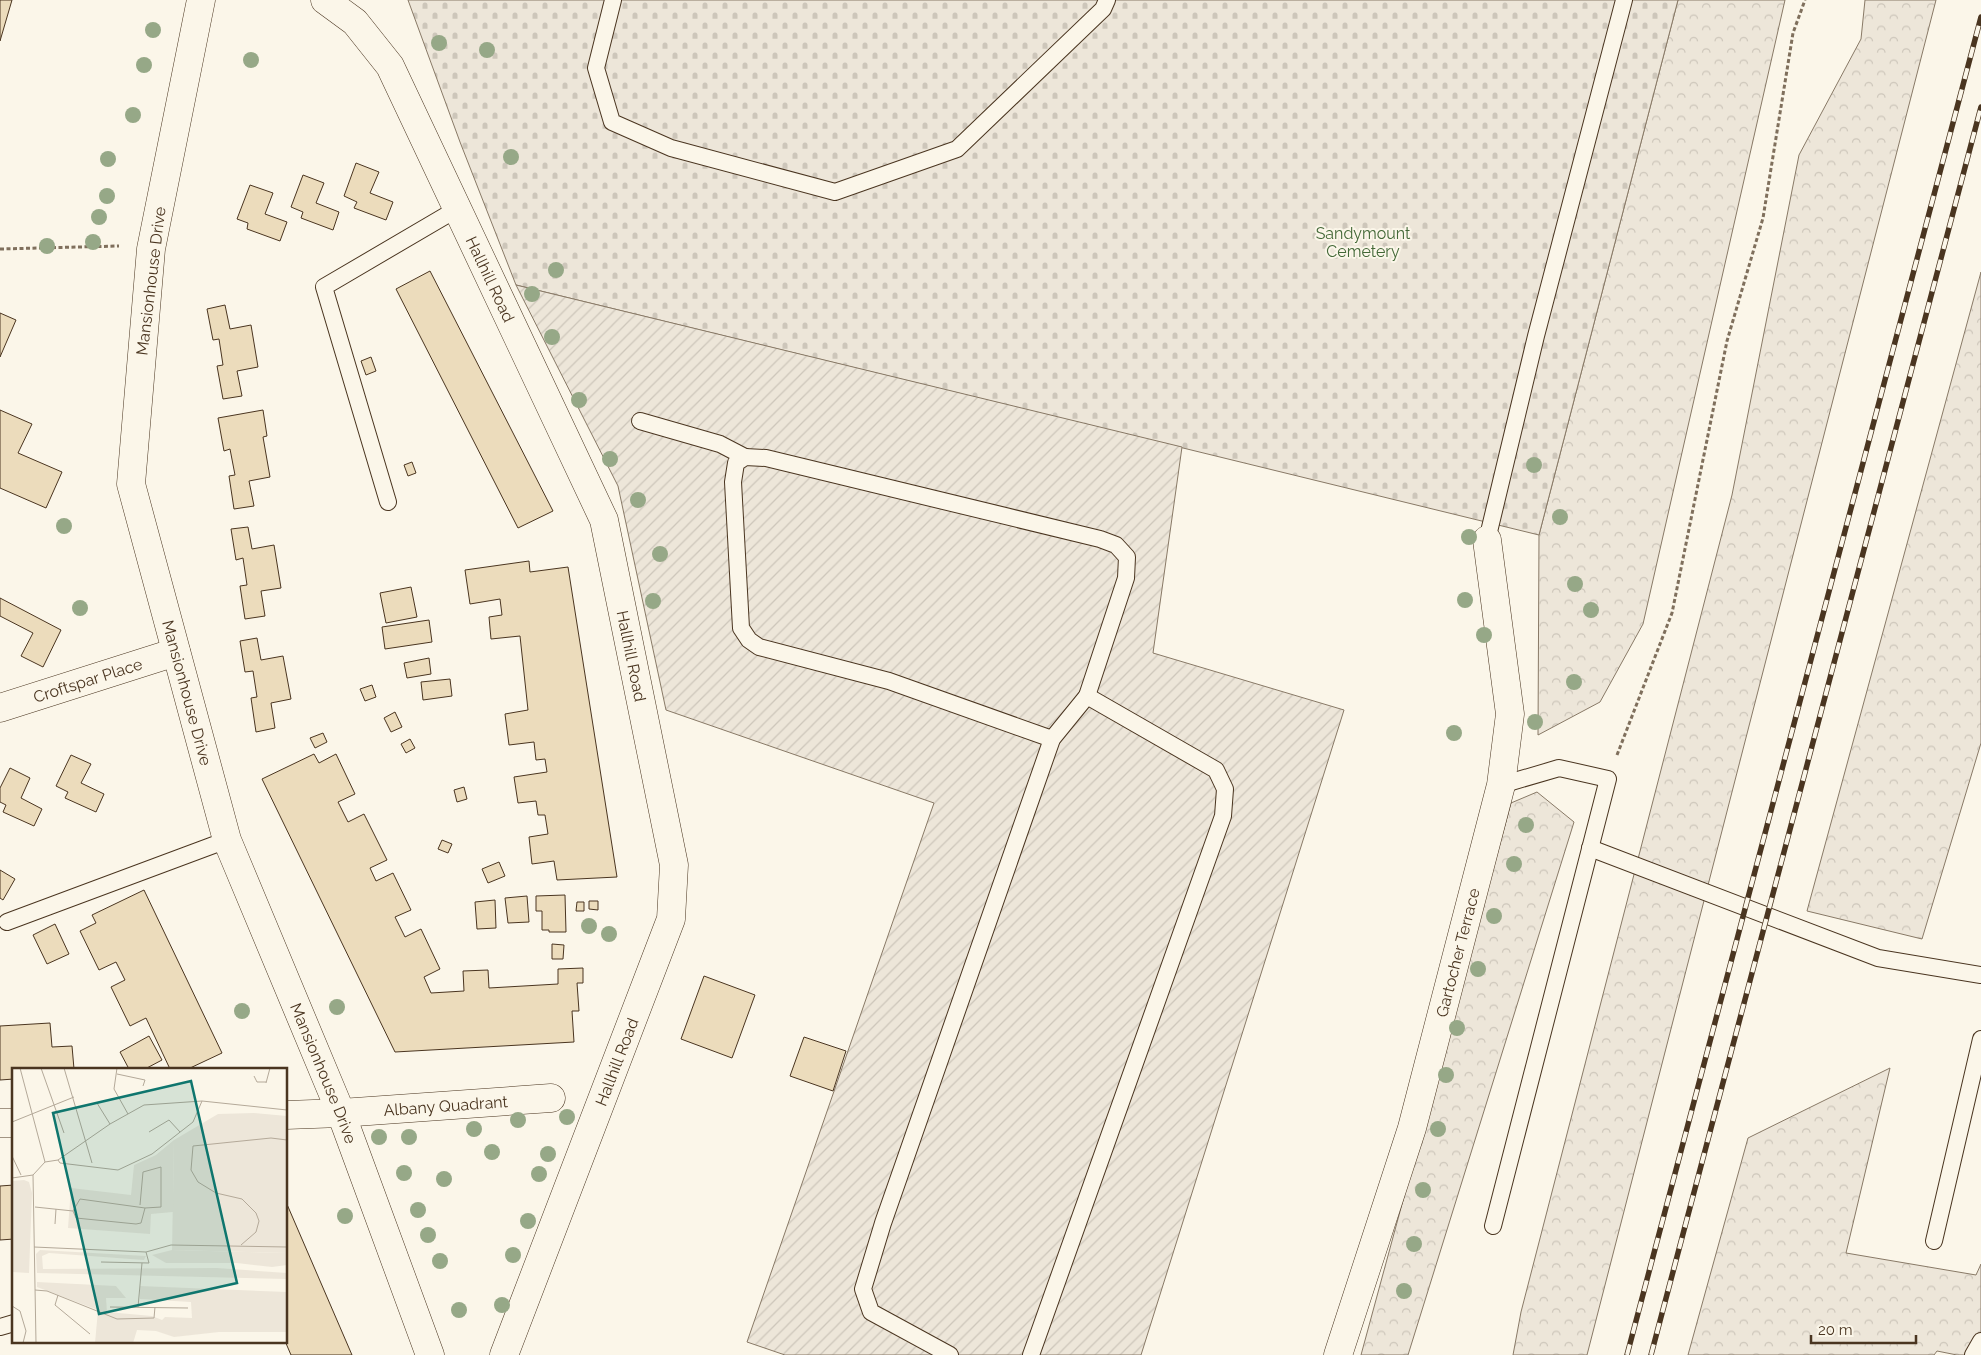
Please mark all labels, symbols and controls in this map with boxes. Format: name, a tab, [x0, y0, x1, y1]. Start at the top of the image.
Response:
street label: Mansionhouse Drive	[132, 206, 170, 356]
park label: Sandymount Cemetery	[1316, 224, 1411, 261]
street label: Hallhill Road	[462, 233, 519, 325]
street label: Hallhill Road	[613, 609, 650, 703]
street label: Mansionhouse Drive	[159, 618, 216, 768]
street label: Croftspar Place	[31, 654, 145, 706]
street label: Gartocher Terrace	[1432, 886, 1483, 1019]
street label: Mansionhouse Drive	[287, 1000, 361, 1146]
street label: Hallhill Road	[592, 1015, 642, 1109]
inset map	[12, 1068, 288, 1342]
street label: Albany Quadrant	[383, 1092, 509, 1119]
scale bar	[1811, 1312, 1916, 1344]
text: 20 m	[1818, 1321, 1853, 1339]

